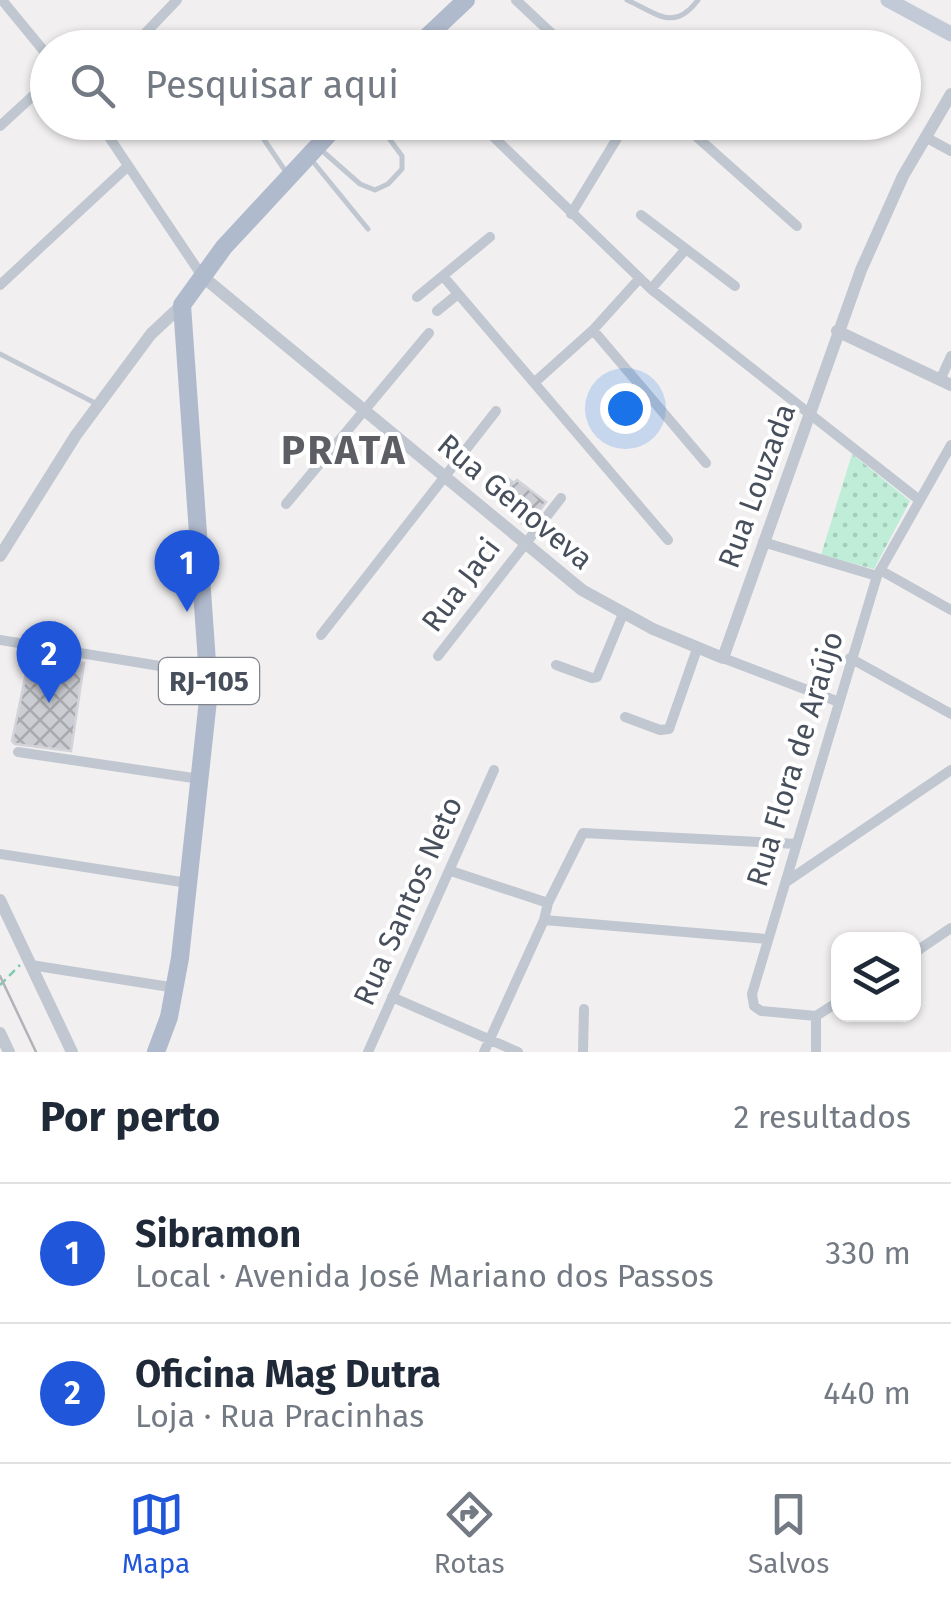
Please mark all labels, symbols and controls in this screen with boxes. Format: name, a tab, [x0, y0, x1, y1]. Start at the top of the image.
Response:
search box	[30, 30, 921, 140]
icon: search	[65, 58, 120, 113]
text: Pesquisar aqui	[145, 62, 399, 108]
your location	[600, 383, 651, 434]
street label: Rua Louzada	[711, 399, 803, 573]
district label: PRATA	[281, 427, 407, 475]
street label: Rua Genoveva	[430, 427, 600, 577]
pin: 1	[154, 530, 220, 612]
street label: Rua Jaci	[414, 531, 508, 639]
pin: 2	[17, 620, 82, 703]
street label: Rua Flora de Araújo	[739, 627, 851, 891]
road number: RJ-105	[159, 658, 259, 704]
street label: Rua Santos Neto	[346, 791, 470, 1011]
map controls	[831, 932, 921, 1022]
button: layers	[831, 932, 921, 1022]
text: Por perto	[40, 1092, 220, 1142]
text: 2 resultados	[733, 1098, 911, 1136]
text: Sibramon	[135, 1211, 301, 1257]
text: 1	[65, 1234, 80, 1272]
text: 330 m	[825, 1234, 911, 1272]
text: Local · Avenida José Mariano dos Passos	[135, 1257, 714, 1295]
text: Oficina Mag Dutra	[135, 1351, 441, 1397]
text: 2	[64, 1374, 81, 1412]
text: 440 m	[823, 1374, 911, 1412]
text: Loja · Rua Pracinhas	[135, 1397, 424, 1435]
tab: Mapa	[122, 1487, 190, 1580]
tab: Rotas	[434, 1487, 505, 1580]
tab: Salvos	[748, 1487, 829, 1580]

